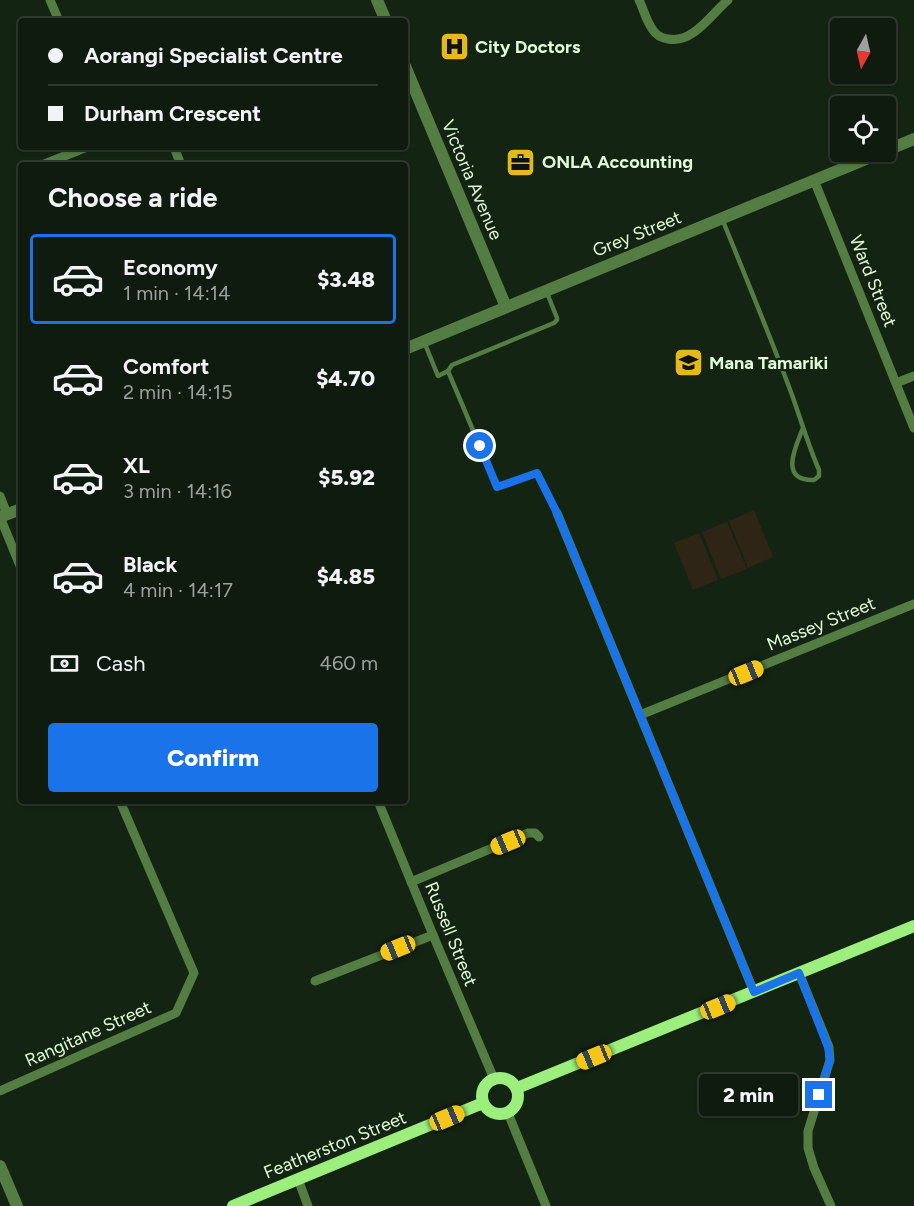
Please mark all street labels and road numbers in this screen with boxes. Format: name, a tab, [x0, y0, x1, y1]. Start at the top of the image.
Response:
street label: Victoria Avenue	[437, 117, 507, 244]
street label: Grey Street	[589, 206, 685, 262]
street label: Ward Street	[845, 232, 901, 330]
street label: Massey Street	[764, 592, 879, 656]
street label: Russell Street	[420, 879, 482, 990]
street label: Rangitane Street	[21, 996, 155, 1072]
street label: Featherston Street	[260, 1106, 410, 1184]

